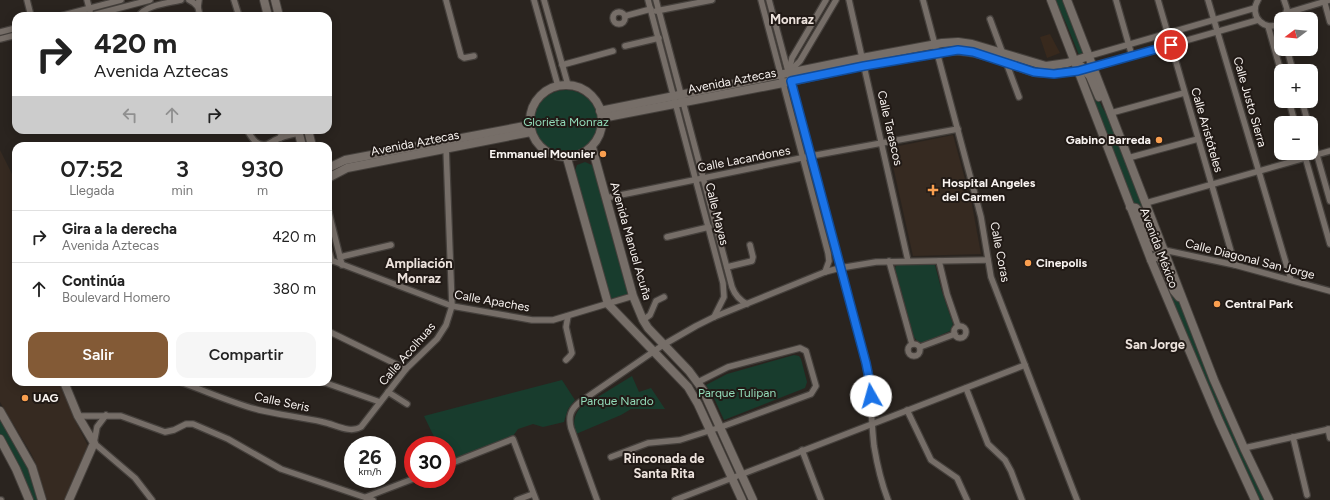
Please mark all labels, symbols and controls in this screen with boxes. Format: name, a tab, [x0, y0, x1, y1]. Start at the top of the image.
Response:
district label: Monraz	[770, 12, 814, 27]
north arrow	[1274, 12, 1318, 56]
map controls	[1274, 12, 1318, 160]
text: 420 m	[94, 26, 177, 60]
icon: right	[28, 28, 80, 80]
pin	[1154, 28, 1188, 62]
icon: arrive	[1160, 34, 1182, 56]
street label: Calle Justo Sierra	[1230, 55, 1270, 149]
text: Avenida Aztecas	[94, 60, 228, 82]
button: +	[1274, 64, 1318, 108]
street label: Avenida Aztecas	[687, 66, 778, 96]
street label: Calle Aristóteles	[1188, 86, 1226, 174]
street label: Calle Tarascos	[875, 89, 906, 167]
icon: left	[119, 104, 141, 126]
icon: ahead	[161, 104, 183, 126]
icon: right	[203, 104, 225, 126]
park label: Glorieta Monraz	[523, 115, 609, 129]
button: −	[1274, 116, 1318, 160]
street label: Avenida Aztecas	[370, 128, 461, 158]
place label: Gabino Barreda	[1066, 133, 1151, 147]
marker: Gabino Barreda	[1154, 135, 1164, 145]
street label: Calle Lacandones	[696, 143, 792, 175]
place label: Emmanuel Mounier	[489, 147, 595, 161]
marker: Emmanuel Mounier	[598, 149, 608, 159]
text: 07:52	[60, 154, 123, 183]
text: 3	[176, 154, 189, 183]
text: 930	[241, 154, 284, 183]
place label: Hospital Angeles del Carmen	[942, 176, 1036, 204]
street label: Avenida Manuel Acuña	[607, 180, 655, 302]
street label: Calle Mayas	[703, 181, 732, 247]
text: Llegada	[69, 183, 114, 198]
text: min	[172, 183, 193, 198]
text: m	[257, 183, 268, 198]
marker: Hospital Angeles del Carmen	[927, 184, 939, 196]
street label: Avenida México	[1137, 206, 1181, 290]
text: Gira a la derecha	[62, 220, 177, 238]
street label: Calle Coras	[987, 221, 1013, 284]
icon: right	[28, 226, 50, 248]
text: 420 m	[272, 228, 316, 246]
street label: Calle Diagonal San Jorge	[1184, 236, 1317, 282]
text: Avenida Aztecas	[62, 238, 159, 253]
district label: Ampliación Monraz	[385, 256, 453, 286]
place label: Cinepolis	[1036, 256, 1088, 270]
marker: Cinepolis	[1023, 258, 1033, 268]
text: Continúa	[62, 272, 125, 290]
icon: ahead	[28, 278, 50, 300]
text: 380 m	[273, 280, 316, 298]
street label: Calle Apaches	[453, 287, 531, 315]
text: Boulevard Homero	[62, 290, 170, 305]
place label: Central Park	[1225, 297, 1294, 311]
marker: Central Park	[1212, 299, 1222, 309]
street label: Calle Acolhuas	[376, 319, 438, 388]
button: Salir	[28, 332, 168, 378]
button: Compartir	[176, 332, 316, 378]
district label: San Jorge	[1125, 337, 1185, 352]
position arrow	[850, 375, 892, 417]
park label: Parque Tulipan	[698, 386, 776, 400]
street label: Calle Seris	[253, 389, 311, 415]
place label: UAG	[33, 391, 59, 405]
marker: UAG	[20, 393, 30, 403]
park label: Parque Nardo	[580, 394, 654, 408]
speed limit sign: 30	[404, 436, 456, 488]
text: 26	[358, 445, 382, 469]
district label: Rinconada de Santa Rita	[624, 451, 704, 481]
text: km/h	[359, 465, 381, 478]

